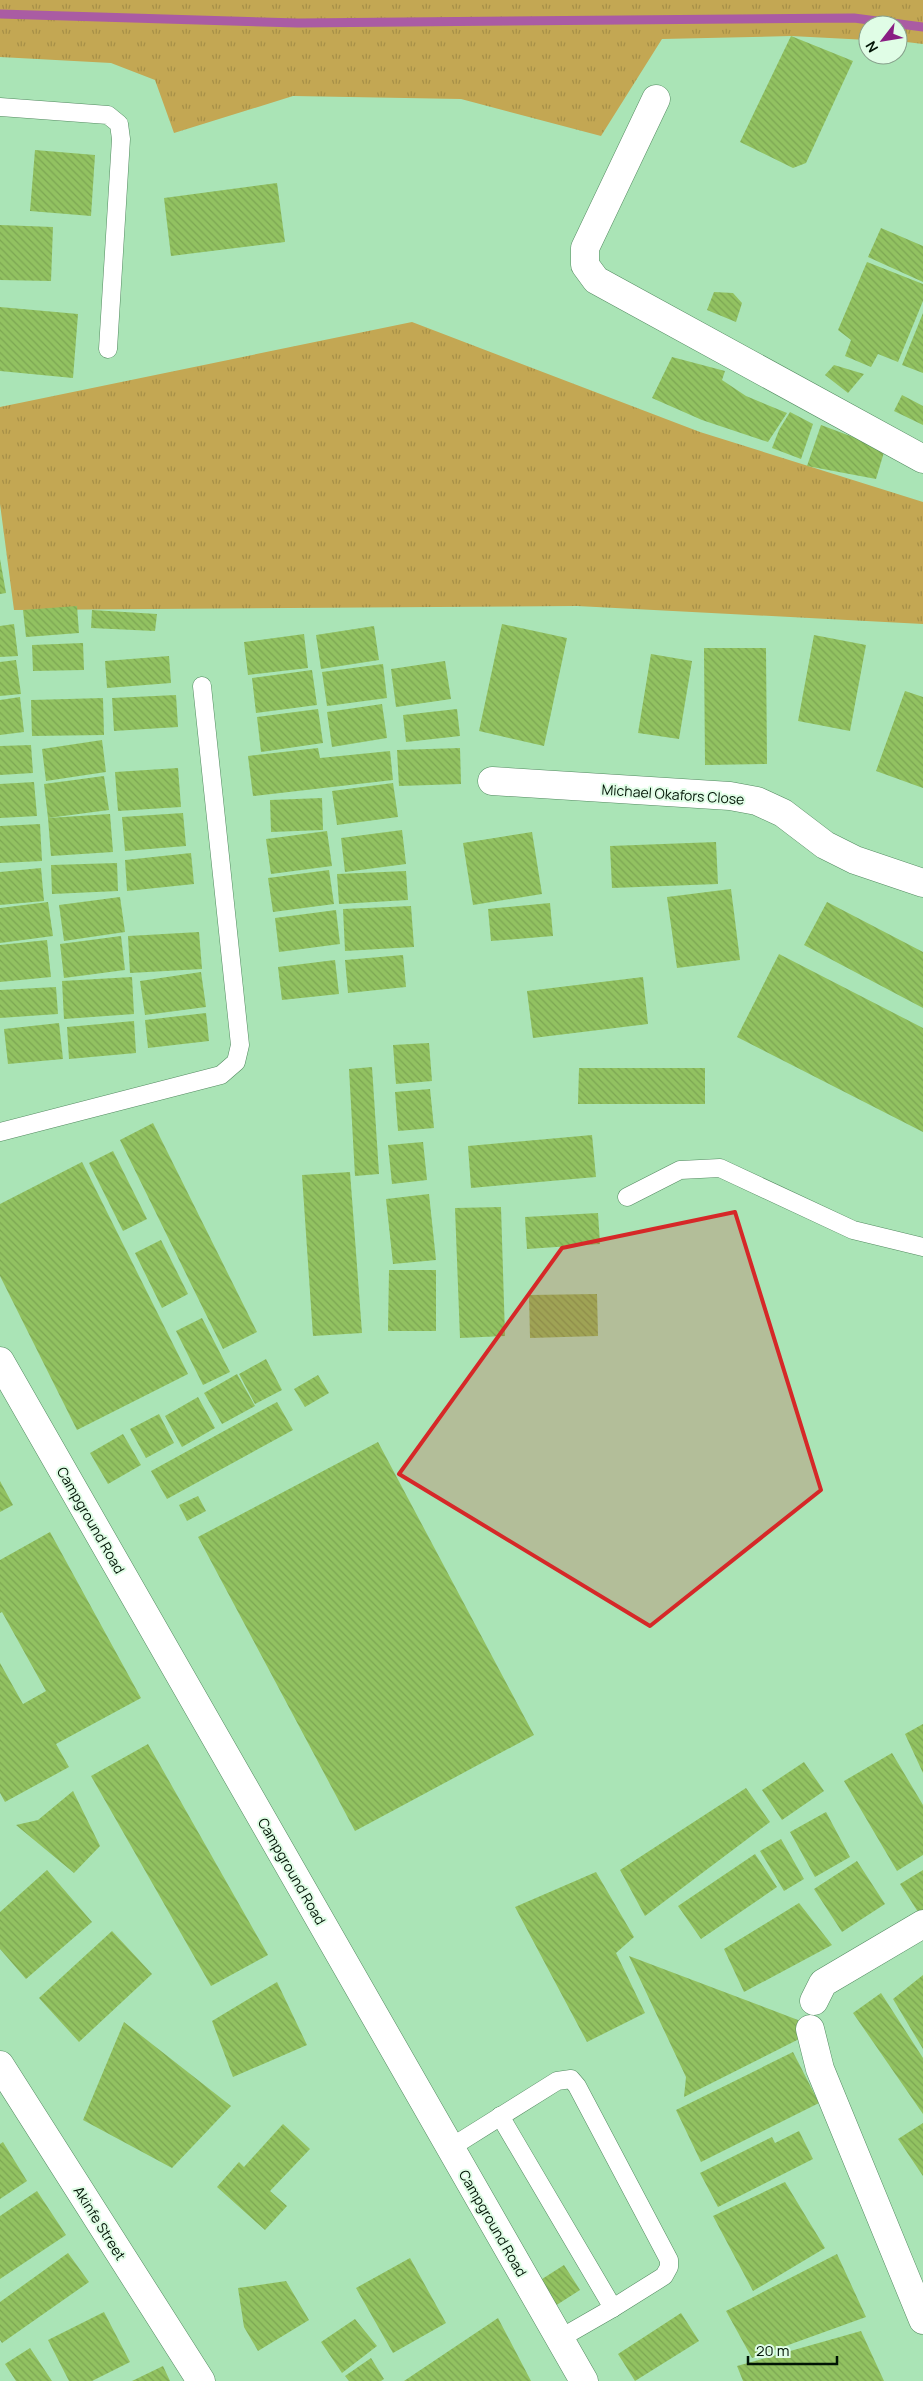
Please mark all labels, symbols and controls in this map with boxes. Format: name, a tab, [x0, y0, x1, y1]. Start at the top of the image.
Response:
north arrow	[858, 15, 908, 65]
text: N	[861, 38, 882, 56]
street label: Michael Okafors Close	[601, 780, 745, 808]
street label: Campground Road	[53, 1463, 129, 1577]
street label: Campground Road	[254, 1814, 330, 1928]
street label: Campground Road	[455, 2166, 531, 2280]
street label: Akinfe Street	[70, 2182, 131, 2264]
scale bar	[748, 2334, 837, 2366]
text: 20 m	[756, 2340, 789, 2361]

